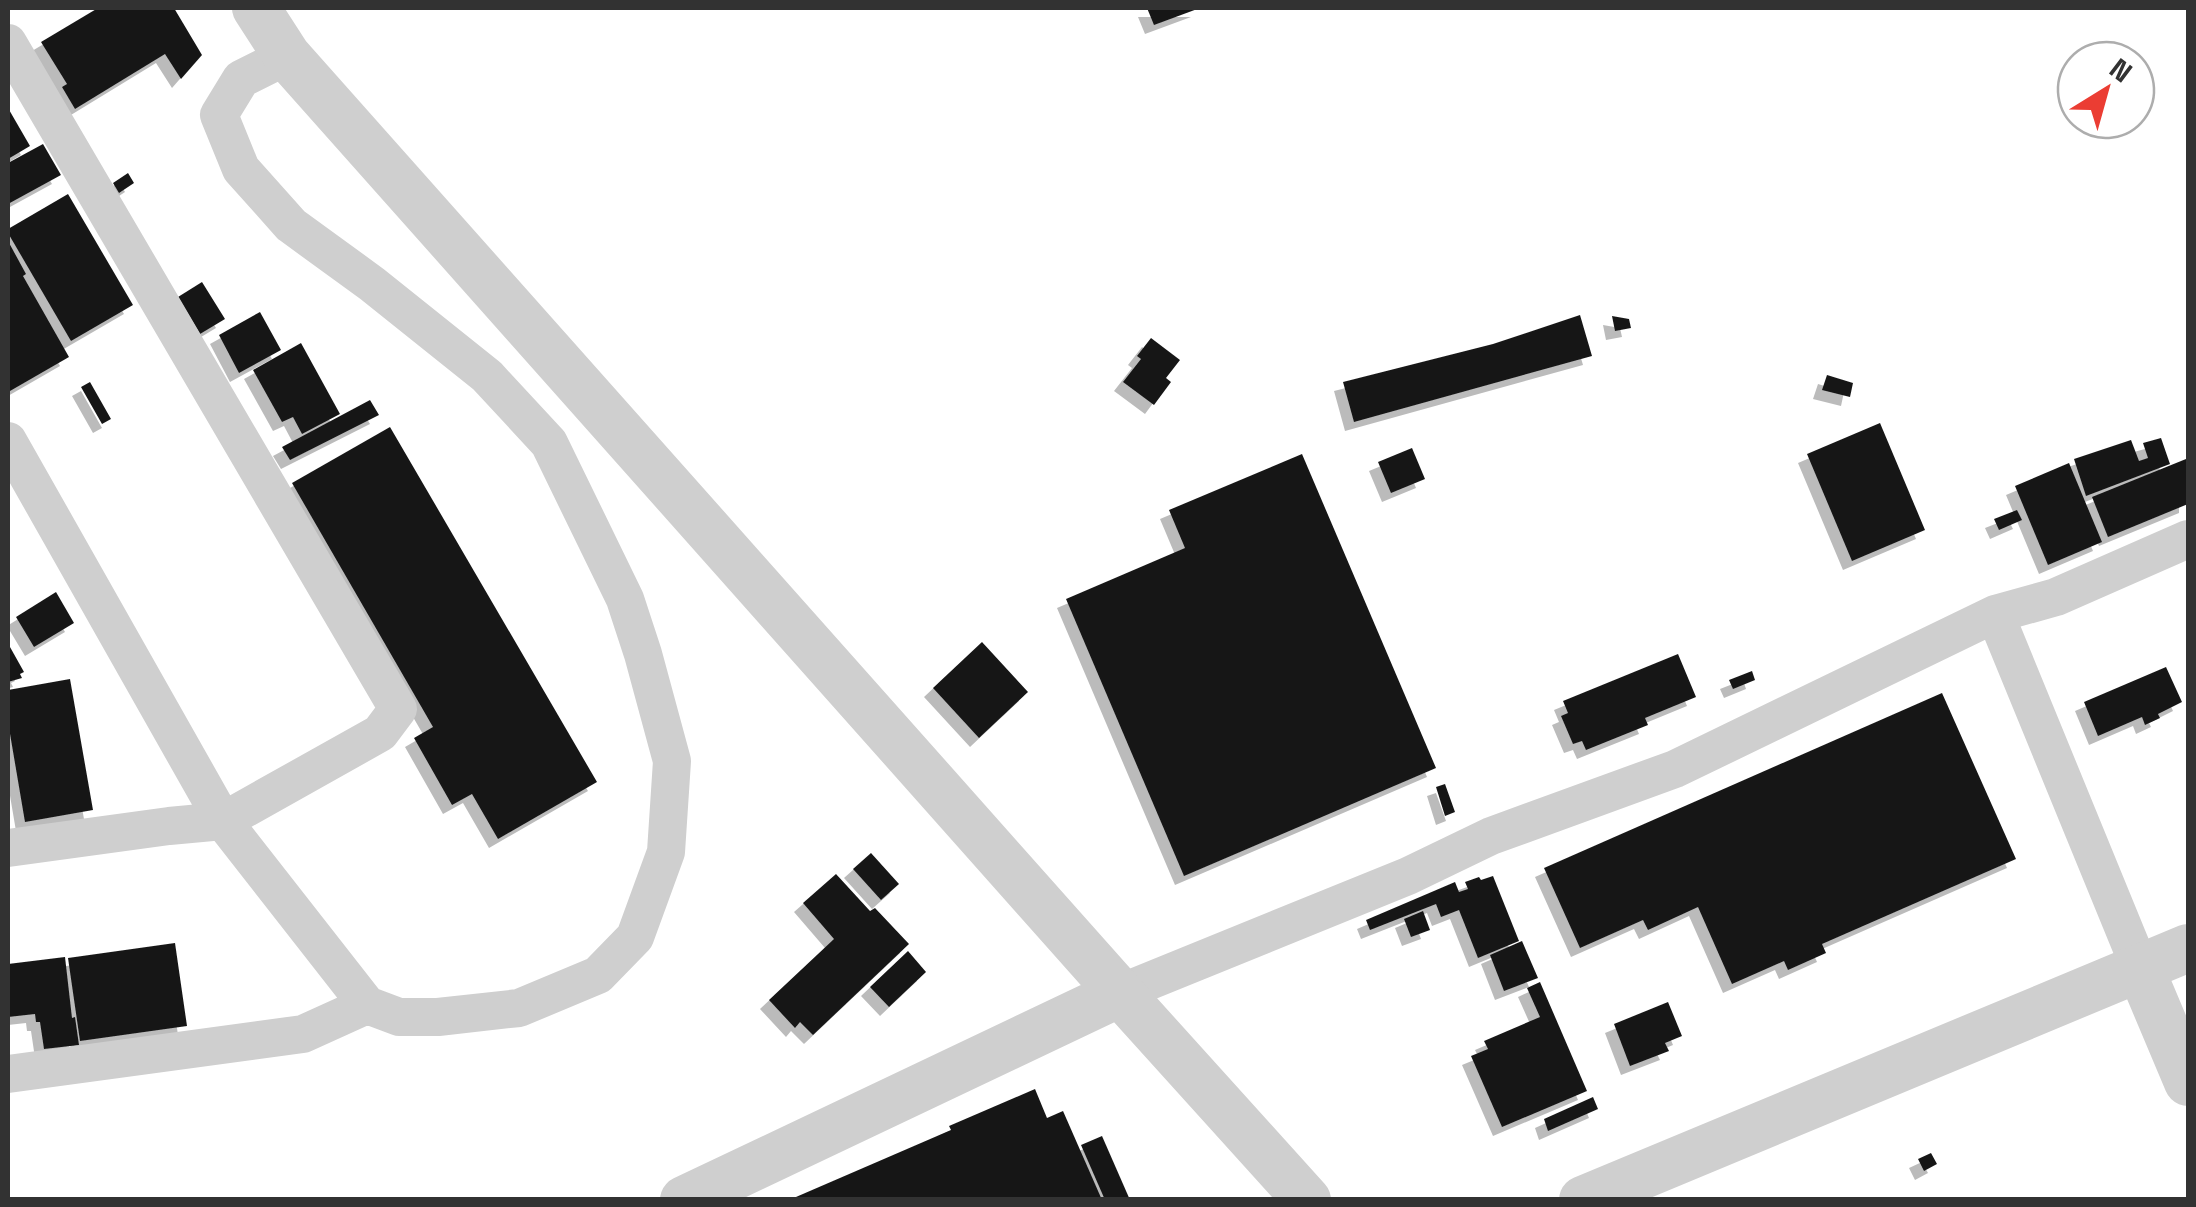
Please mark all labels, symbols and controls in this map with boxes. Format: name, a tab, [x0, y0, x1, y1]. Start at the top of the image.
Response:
north arrow	[2056, 40, 2156, 140]
text: N	[2103, 50, 2139, 90]

